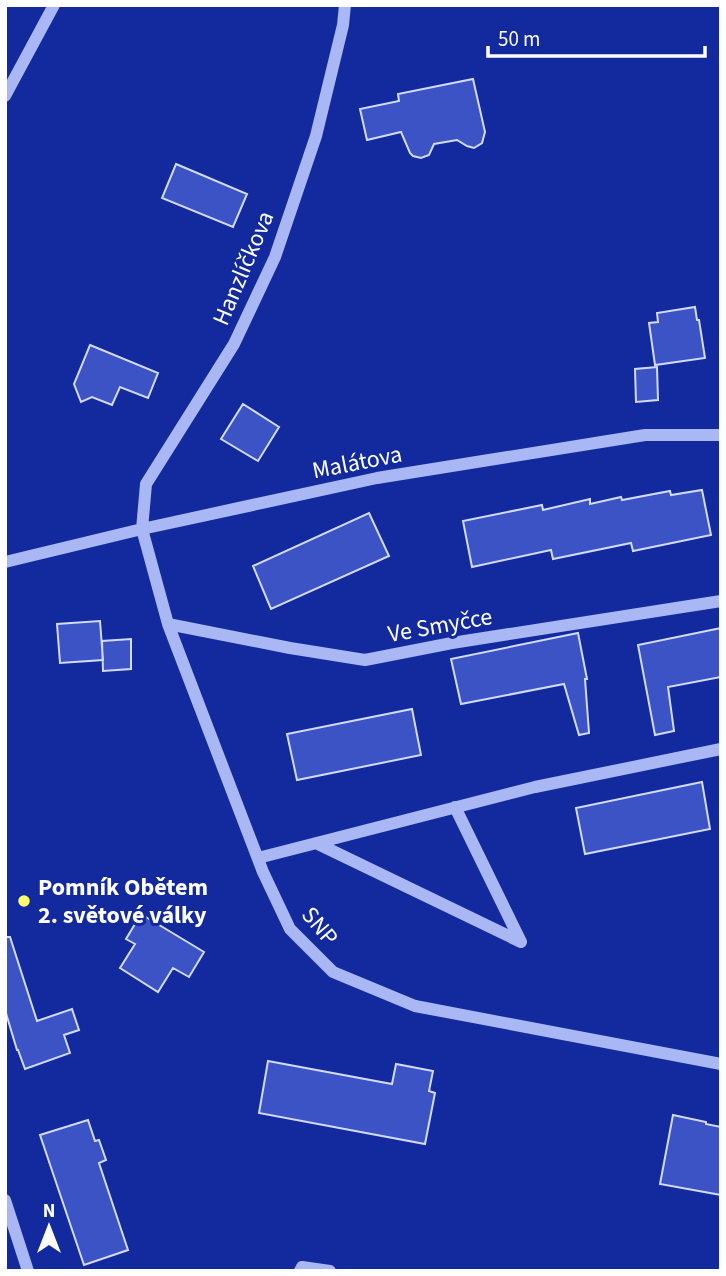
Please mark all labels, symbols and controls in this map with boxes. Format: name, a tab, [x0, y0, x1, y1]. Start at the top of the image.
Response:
scale bar	[488, 14, 705, 58]
text: 50 m	[498, 24, 540, 54]
street label: Hanzlíčkova	[204, 206, 283, 331]
street label: Malátova	[309, 437, 405, 488]
street label: Ve Smyčce	[385, 599, 495, 652]
place label: Pomník Obětem 2. světové války	[38, 870, 208, 933]
marker: Pomník Obětem 2. světové války	[16, 893, 32, 909]
street label: SNP	[293, 899, 347, 954]
north arrow	[14, 1192, 84, 1262]
text: N	[43, 1198, 55, 1225]

